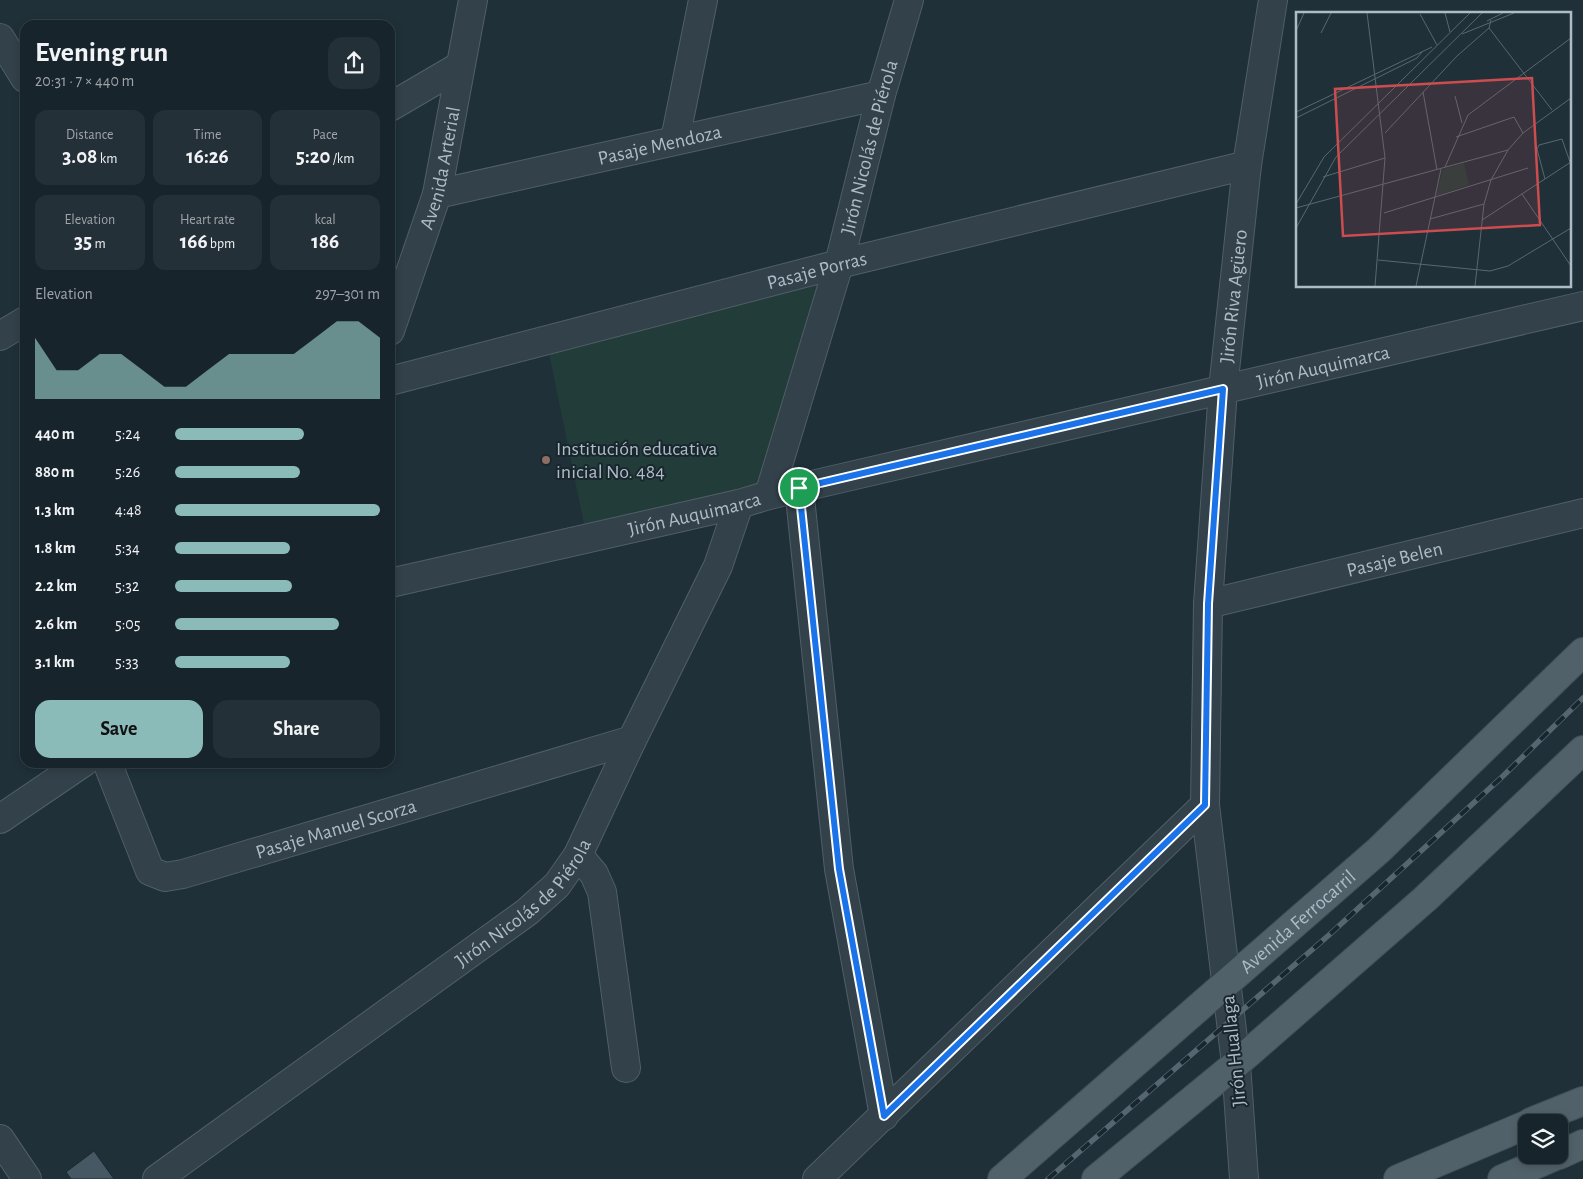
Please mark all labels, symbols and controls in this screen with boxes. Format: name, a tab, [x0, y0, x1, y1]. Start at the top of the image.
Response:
inset map	[1296, 12, 1570, 288]
button: share	[328, 37, 380, 89]
text: Evening run	[35, 39, 168, 67]
street label: Jirón Nicolás de Piérola	[838, 58, 902, 237]
text: 20:31 · 7 × 440 m	[35, 73, 134, 89]
street label: Avenida Arterial	[417, 105, 464, 232]
street label: Pasaje Mendoza	[596, 122, 723, 169]
text: Distance	[66, 128, 114, 142]
text: Time	[194, 128, 221, 142]
text: Pace	[313, 128, 338, 142]
text: 3.08	[62, 146, 97, 167]
text: 16:26	[186, 146, 229, 167]
text: 5:20	[296, 146, 331, 167]
text: km	[97, 152, 117, 166]
text: /km	[331, 152, 354, 166]
text: Elevation	[65, 213, 115, 227]
text: Heart rate	[180, 213, 235, 227]
text: kcal	[314, 213, 336, 227]
street label: Jirón Riva Agüero	[1217, 228, 1251, 364]
text: 35	[74, 231, 92, 252]
text: 166	[180, 231, 208, 252]
text: 186	[311, 231, 339, 252]
text: m	[92, 237, 106, 251]
text: bpm	[208, 237, 235, 251]
street label: Pasaje Porras	[765, 249, 869, 293]
text: Elevation	[35, 286, 93, 302]
text: 297–301 m	[315, 286, 380, 302]
street label: Jirón Auquimarca	[1255, 342, 1392, 392]
text: 440 m	[35, 426, 75, 442]
text: 5:24	[115, 426, 140, 442]
place label: Institución educativa inicial No. 484	[556, 439, 718, 482]
marker: Institución educativa inicial No. 484	[540, 454, 552, 466]
text: 880 m	[35, 464, 74, 480]
text: 5:26	[115, 464, 140, 480]
pin	[778, 467, 820, 509]
icon: arrive	[785, 474, 813, 502]
street label: Jirón Auquimarca	[626, 489, 763, 540]
text: 1.3 km	[35, 502, 75, 518]
text: 4:48	[115, 502, 142, 518]
street label: Pasaje Belen	[1345, 538, 1445, 581]
text: 1.8 km	[35, 540, 76, 556]
text: 5:34	[115, 540, 140, 556]
text: 2.2 km	[35, 578, 77, 594]
text: 5:32	[115, 578, 139, 594]
text: 2.6 km	[35, 616, 77, 632]
text: 5:05	[115, 616, 141, 632]
text: 3.1 km	[35, 654, 75, 670]
text: 5:33	[115, 654, 139, 670]
button: Save	[35, 700, 203, 758]
button: Share	[213, 700, 380, 758]
street label: Pasaje Manuel Scorza	[253, 796, 419, 863]
street label: Jirón Nicolás de Piérola	[452, 836, 595, 971]
street label: Avenida Ferrocarril	[1236, 866, 1360, 978]
street label: Jirón Huallaga	[1218, 994, 1250, 1107]
map controls	[1518, 1114, 1568, 1164]
button: layers	[1518, 1114, 1568, 1164]

